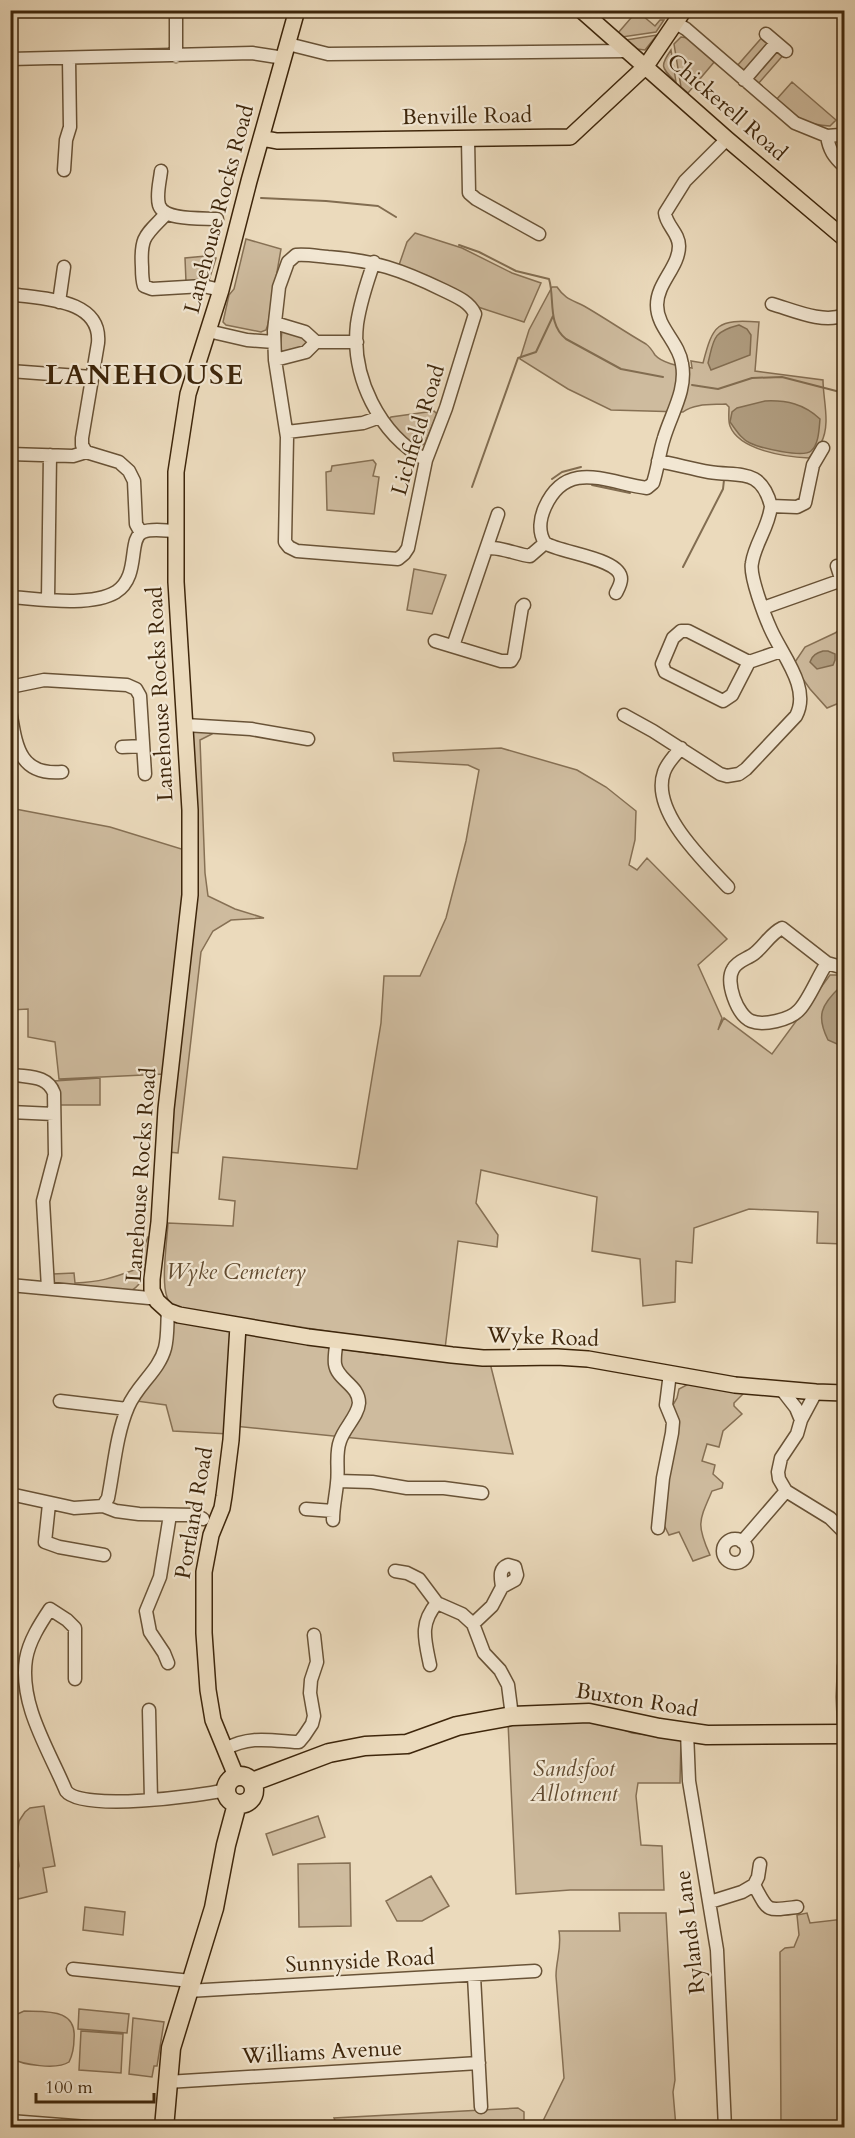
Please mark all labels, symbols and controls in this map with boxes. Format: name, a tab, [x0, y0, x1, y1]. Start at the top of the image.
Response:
street label: Chickerell Road	[660, 46, 794, 168]
street label: Benville Road	[402, 100, 533, 132]
street label: Lanehouse Rocks Road	[177, 101, 261, 317]
district label: LANEHOUSE	[45, 356, 245, 394]
street label: Lichfield Road	[384, 361, 452, 499]
street label: Lanehouse Rocks Road	[139, 585, 181, 802]
street label: Lanehouse Rocks Road	[119, 1066, 163, 1283]
park label: Wyke Cemetery	[166, 1257, 306, 1287]
street label: Wyke Road	[486, 1320, 600, 1354]
street label: Portland Road	[168, 1444, 220, 1581]
street label: Buxton Road	[574, 1676, 701, 1725]
park label: Sandsfoot Allotment	[529, 1754, 618, 1809]
street label: Rylands Lane	[668, 1868, 712, 1996]
street label: Sunnyside Road	[285, 1942, 436, 1980]
street label: Williams Avenue	[240, 2033, 403, 2071]
scale bar	[36, 2066, 154, 2104]
text: 100 m	[45, 2075, 93, 2100]

